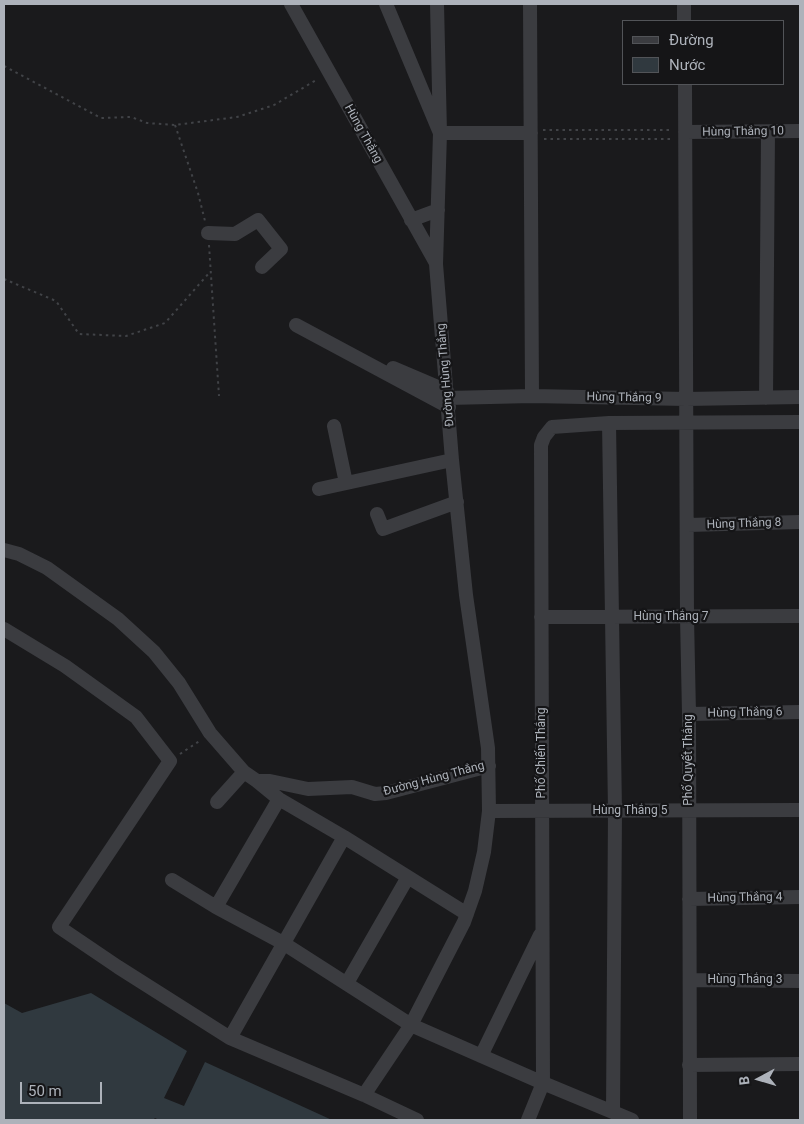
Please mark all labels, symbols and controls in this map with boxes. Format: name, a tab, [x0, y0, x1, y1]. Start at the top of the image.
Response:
legend	[622, 20, 784, 85]
text: Đường	[669, 31, 714, 49]
text: Nước	[669, 56, 705, 74]
street label: Hùng Thắng	[341, 102, 385, 166]
street label: Hùng Thắng 10	[702, 124, 784, 140]
street label: Đường Hùng Thắng	[434, 323, 458, 427]
street label: Hùng Thắng 9	[586, 390, 662, 406]
street label: Hùng Thắng 8	[706, 515, 782, 533]
street label: Hùng Thắng 7	[634, 610, 708, 624]
street label: Hùng Thắng 6	[707, 705, 783, 721]
street label: Phố Chiến Thắng	[535, 708, 549, 798]
street label: Phố Quyết Thắng	[682, 714, 696, 806]
street label: Đường Hùng Thắng	[382, 759, 486, 799]
street label: Hùng Thắng 5	[593, 804, 667, 818]
street label: Hùng Thắng 4	[707, 890, 783, 906]
street label: Hùng Thắng 3	[708, 973, 782, 987]
north arrow	[734, 1054, 784, 1104]
scale bar	[22, 1072, 105, 1104]
text: B	[736, 1075, 753, 1086]
text: 50 m	[28, 1082, 62, 1100]

